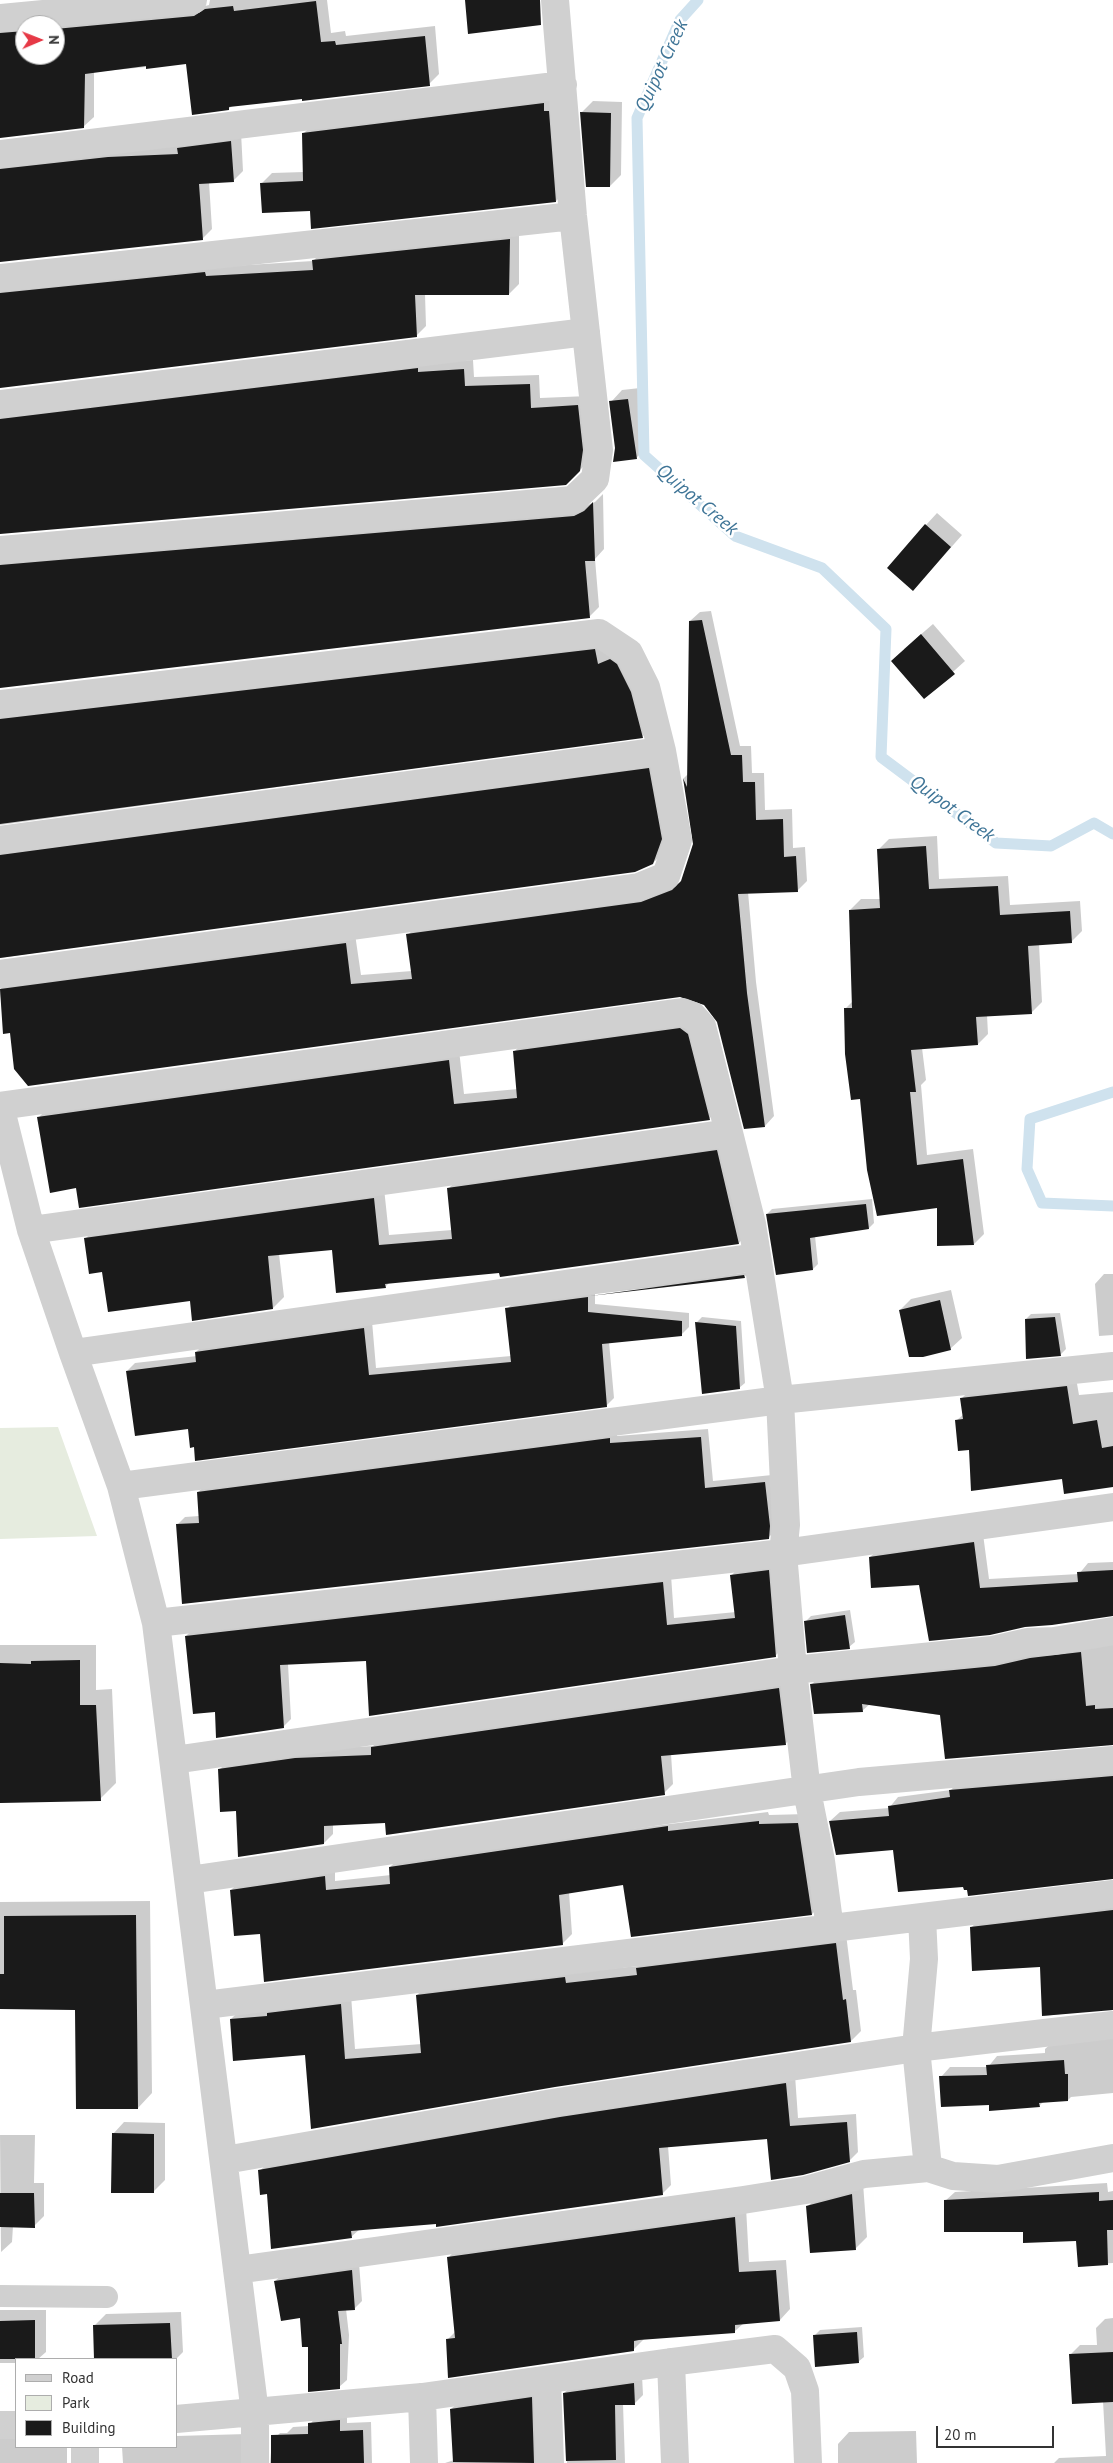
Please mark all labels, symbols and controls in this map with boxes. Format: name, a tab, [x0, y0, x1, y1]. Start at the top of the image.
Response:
north arrow	[15, 15, 65, 65]
water label: Quipot Creek	[631, 16, 693, 116]
text: N	[45, 35, 63, 45]
water label: Quipot Creek	[652, 459, 742, 541]
water label: Quipot Creek	[905, 771, 999, 847]
legend	[15, 2358, 178, 2448]
text: Road	[62, 2368, 94, 2387]
text: Park	[62, 2393, 90, 2412]
scale bar	[938, 2416, 1056, 2448]
text: Building	[62, 2418, 116, 2437]
text: 20 m	[944, 2425, 977, 2444]

